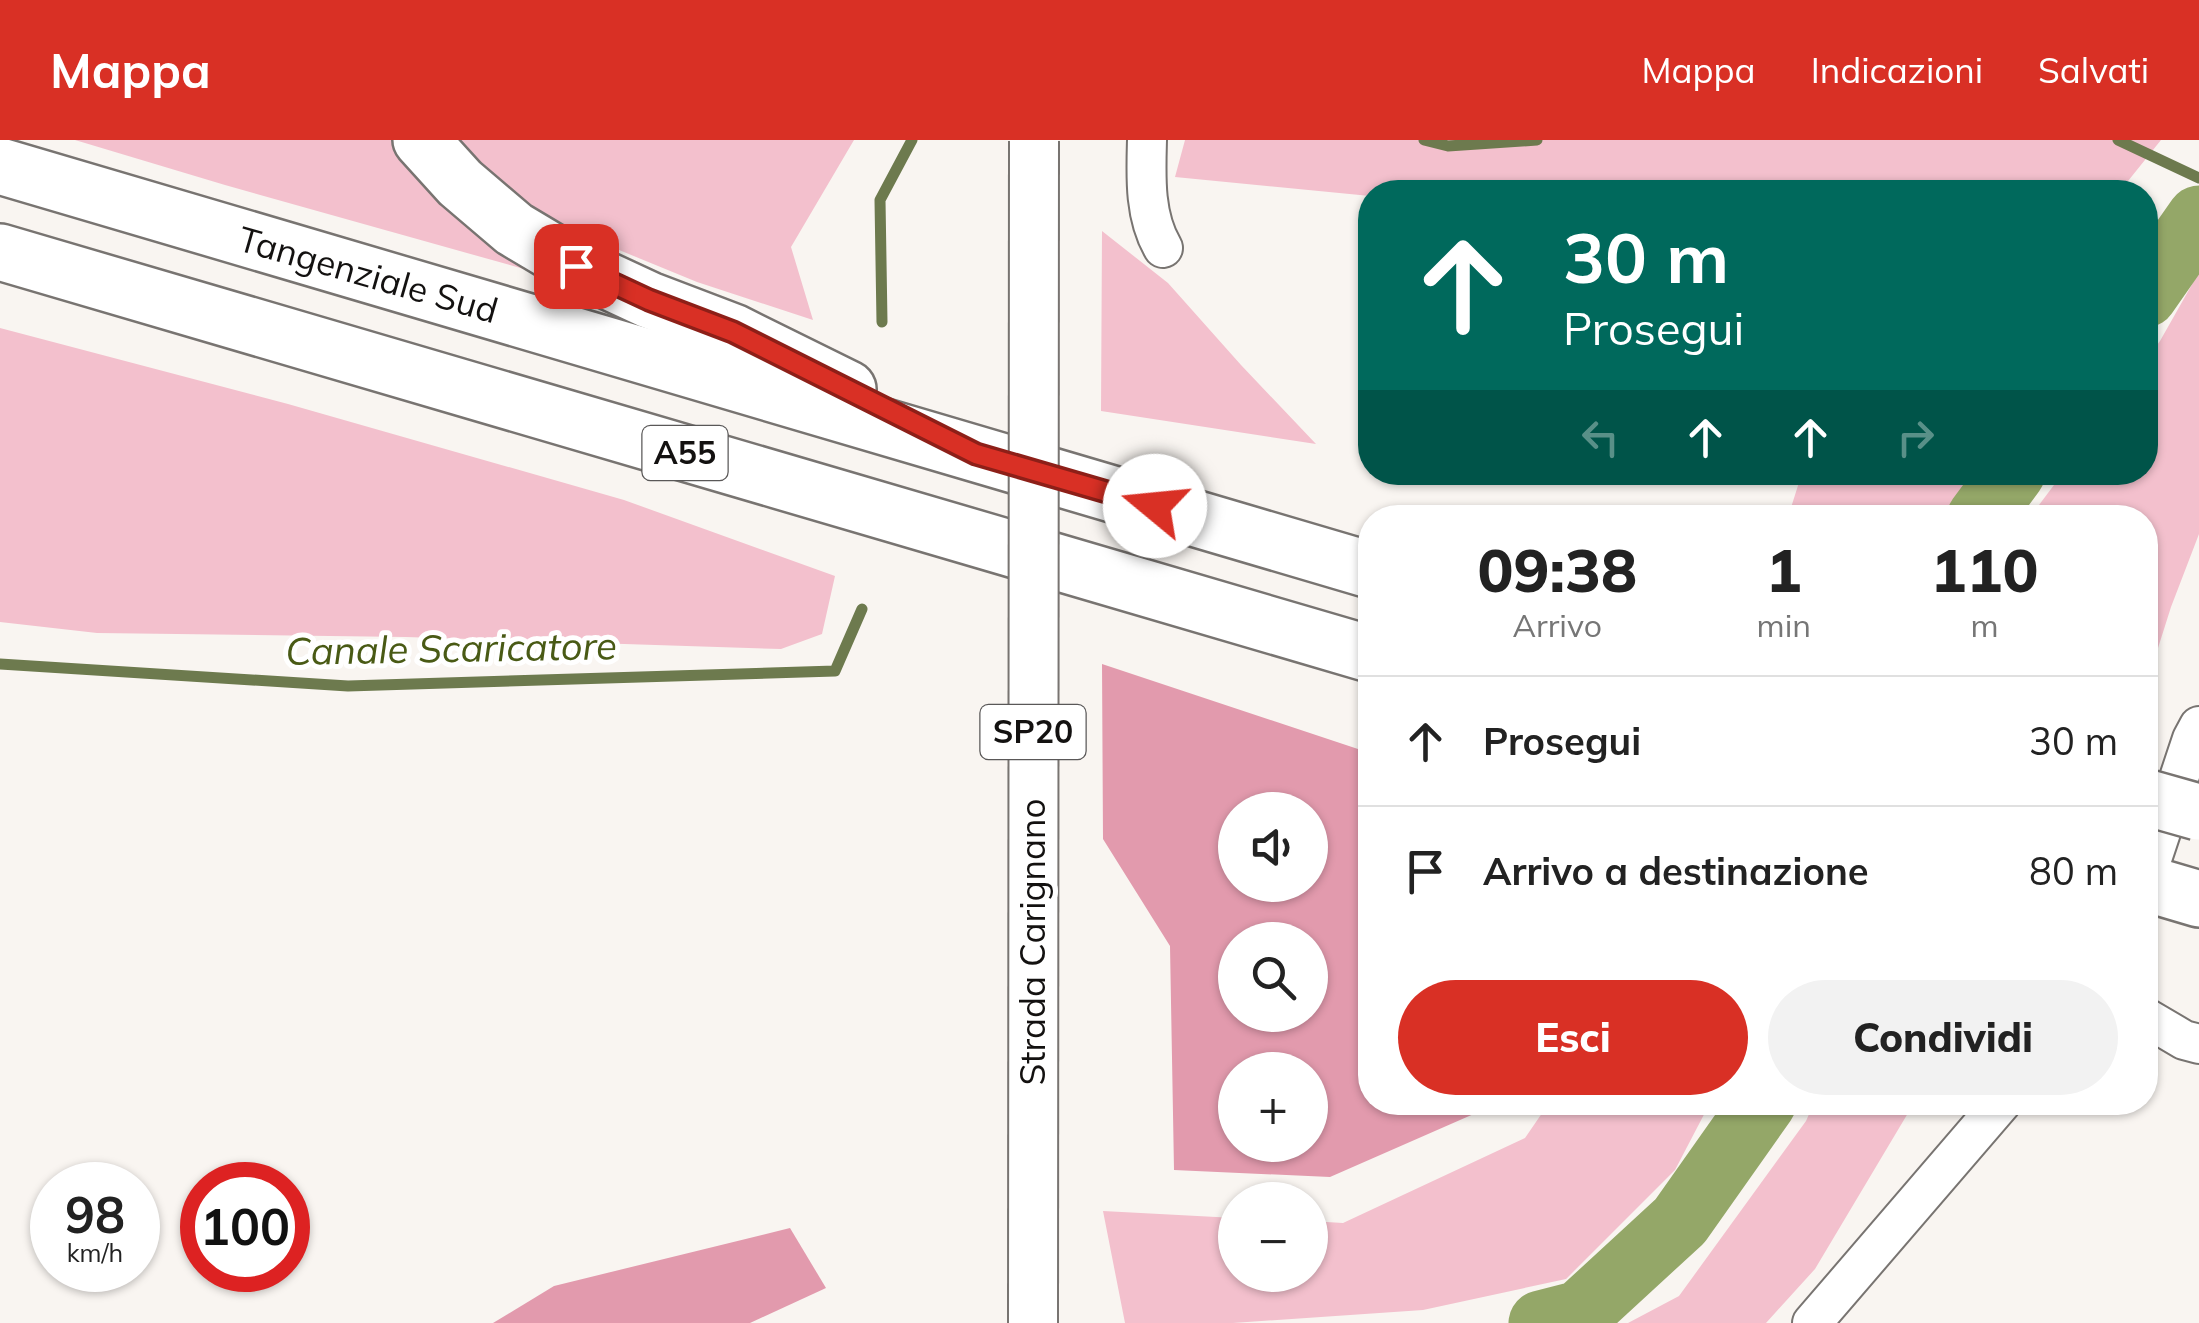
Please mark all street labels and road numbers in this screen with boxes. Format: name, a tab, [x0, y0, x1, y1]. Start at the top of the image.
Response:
street label: Tangenziale Sud	[234, 216, 503, 332]
road number: A55	[642, 426, 728, 480]
road number: SP20	[980, 705, 1086, 759]
street label: Strada Carignano	[1010, 798, 1054, 1086]

